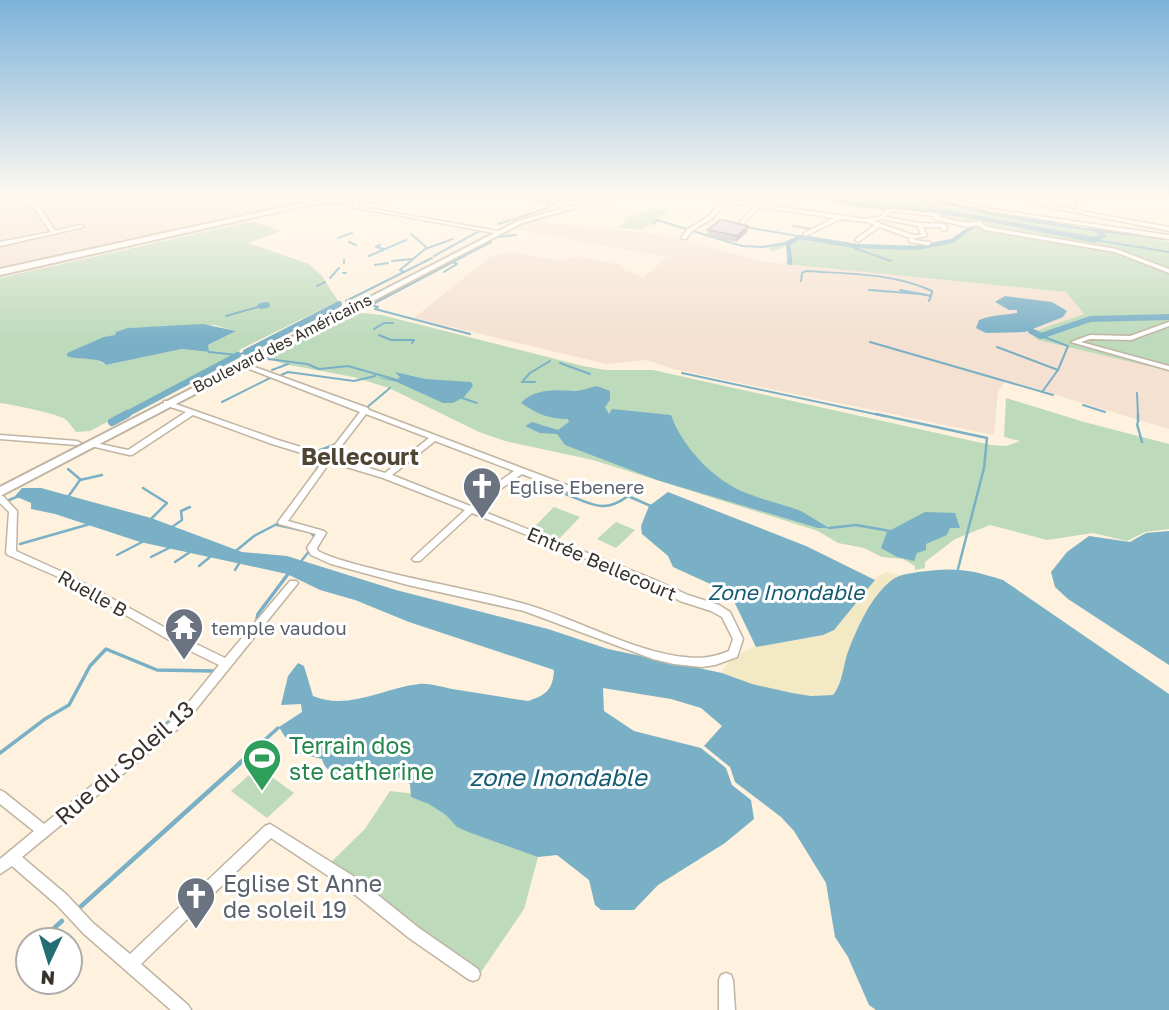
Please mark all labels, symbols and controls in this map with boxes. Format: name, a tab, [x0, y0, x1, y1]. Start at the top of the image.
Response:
street label: Boulevard des Américains	[189, 289, 375, 397]
district label: Bellecourt	[301, 442, 419, 470]
church icon: Eglise Ebenere	[461, 465, 503, 520]
place label: Eglise Ebenere	[509, 475, 644, 498]
street label: Entrée Bellecourt	[524, 521, 680, 605]
street label: Ruelle B	[54, 565, 132, 621]
water label: Zone Inondable	[708, 579, 866, 605]
temple icon: temple vaudou	[163, 606, 205, 661]
place label: temple vaudou	[211, 616, 347, 639]
street label: Rue du Soleil 13	[49, 694, 199, 830]
place label: Terrain dos ste catherine	[289, 731, 434, 785]
sports icon: Terrain dos ste catherine	[241, 737, 283, 792]
water label: zone Inondable	[469, 762, 649, 791]
place label: Eglise St Anne de soleil 19	[223, 869, 382, 923]
church icon: Eglise St Anne de soleil 19	[175, 875, 217, 930]
north arrow	[14, 926, 84, 996]
text: N	[40, 966, 56, 990]

